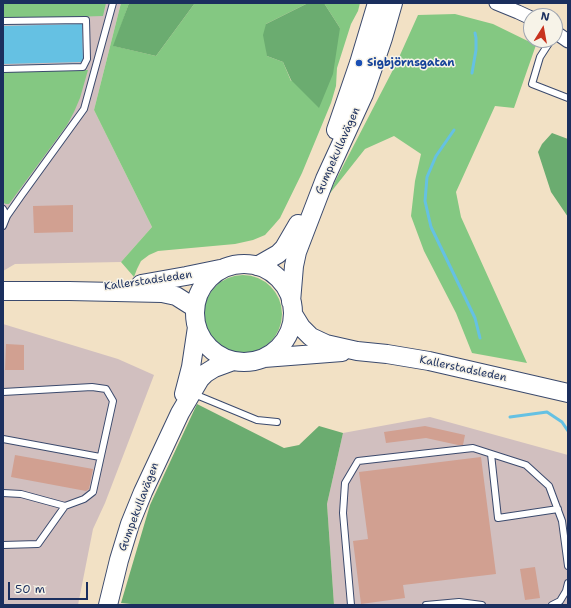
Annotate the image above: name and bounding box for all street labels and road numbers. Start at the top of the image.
street label: Gumpekullavägen [313,105,363,197]
street label: Kallerstadsleden [103,268,193,294]
street label: Kallerstadsleden [418,353,508,385]
street label: Gumpekullavägen [116,461,162,553]

